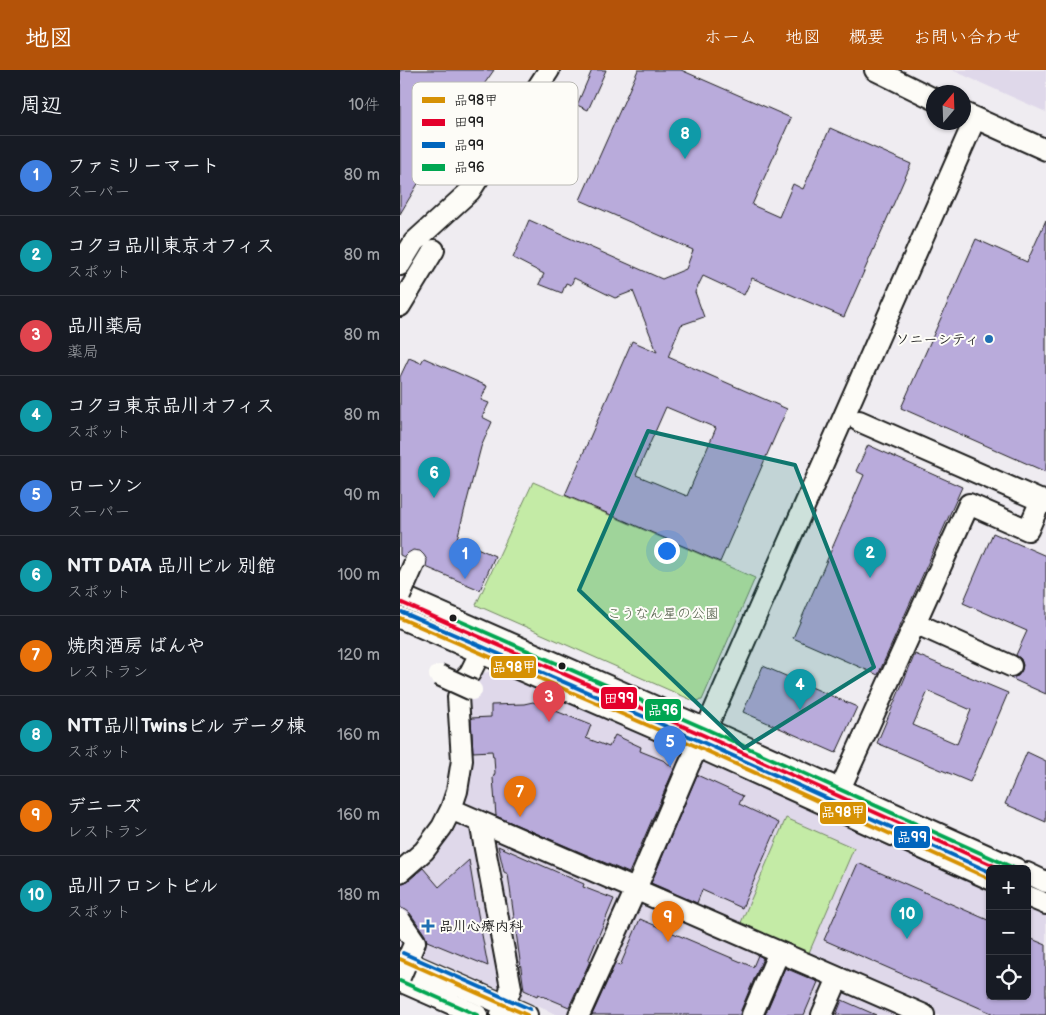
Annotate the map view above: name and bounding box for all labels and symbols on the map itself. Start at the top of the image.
legend [412,82,578,185]
north arrow [926,85,971,130]
text: 品98甲 [454,92,498,109]
text: 田99 [454,114,484,131]
pin: 8 [669,118,701,159]
text: 品99 [454,137,484,154]
text: 品96 [454,159,485,176]
place label: ソニーシティ [896,331,979,348]
marker: ソニーシティ [983,333,995,345]
pin: 6 [418,457,450,498]
pin: 2 [854,537,886,578]
pin: 1 [449,538,481,579]
your location [654,538,680,564]
park label: こうなん星の公園 [607,605,719,622]
unlabelled marker [448,613,458,623]
line badge: 品98甲 [490,655,537,679]
text: 品98甲 [492,659,536,676]
unlabelled marker [557,661,567,671]
pin: 4 [784,669,816,710]
pin: 3 [533,681,565,722]
line badge: 田99 [600,686,638,710]
text: 田99 [604,690,634,707]
line badge: 品96 [644,698,682,722]
text: 品96 [648,702,678,719]
pin: 5 [654,726,686,767]
pin: 7 [504,776,536,817]
line badge: 品98甲 [819,801,867,825]
text: 品98甲 [821,804,865,821]
line badge: 品99 [893,825,931,849]
text: 品99 [897,829,927,846]
pin: 10 [891,898,923,939]
pin: 9 [652,901,684,942]
place label: 品川心療内科 [439,918,524,935]
marker: 品川心療内科 [421,919,435,933]

